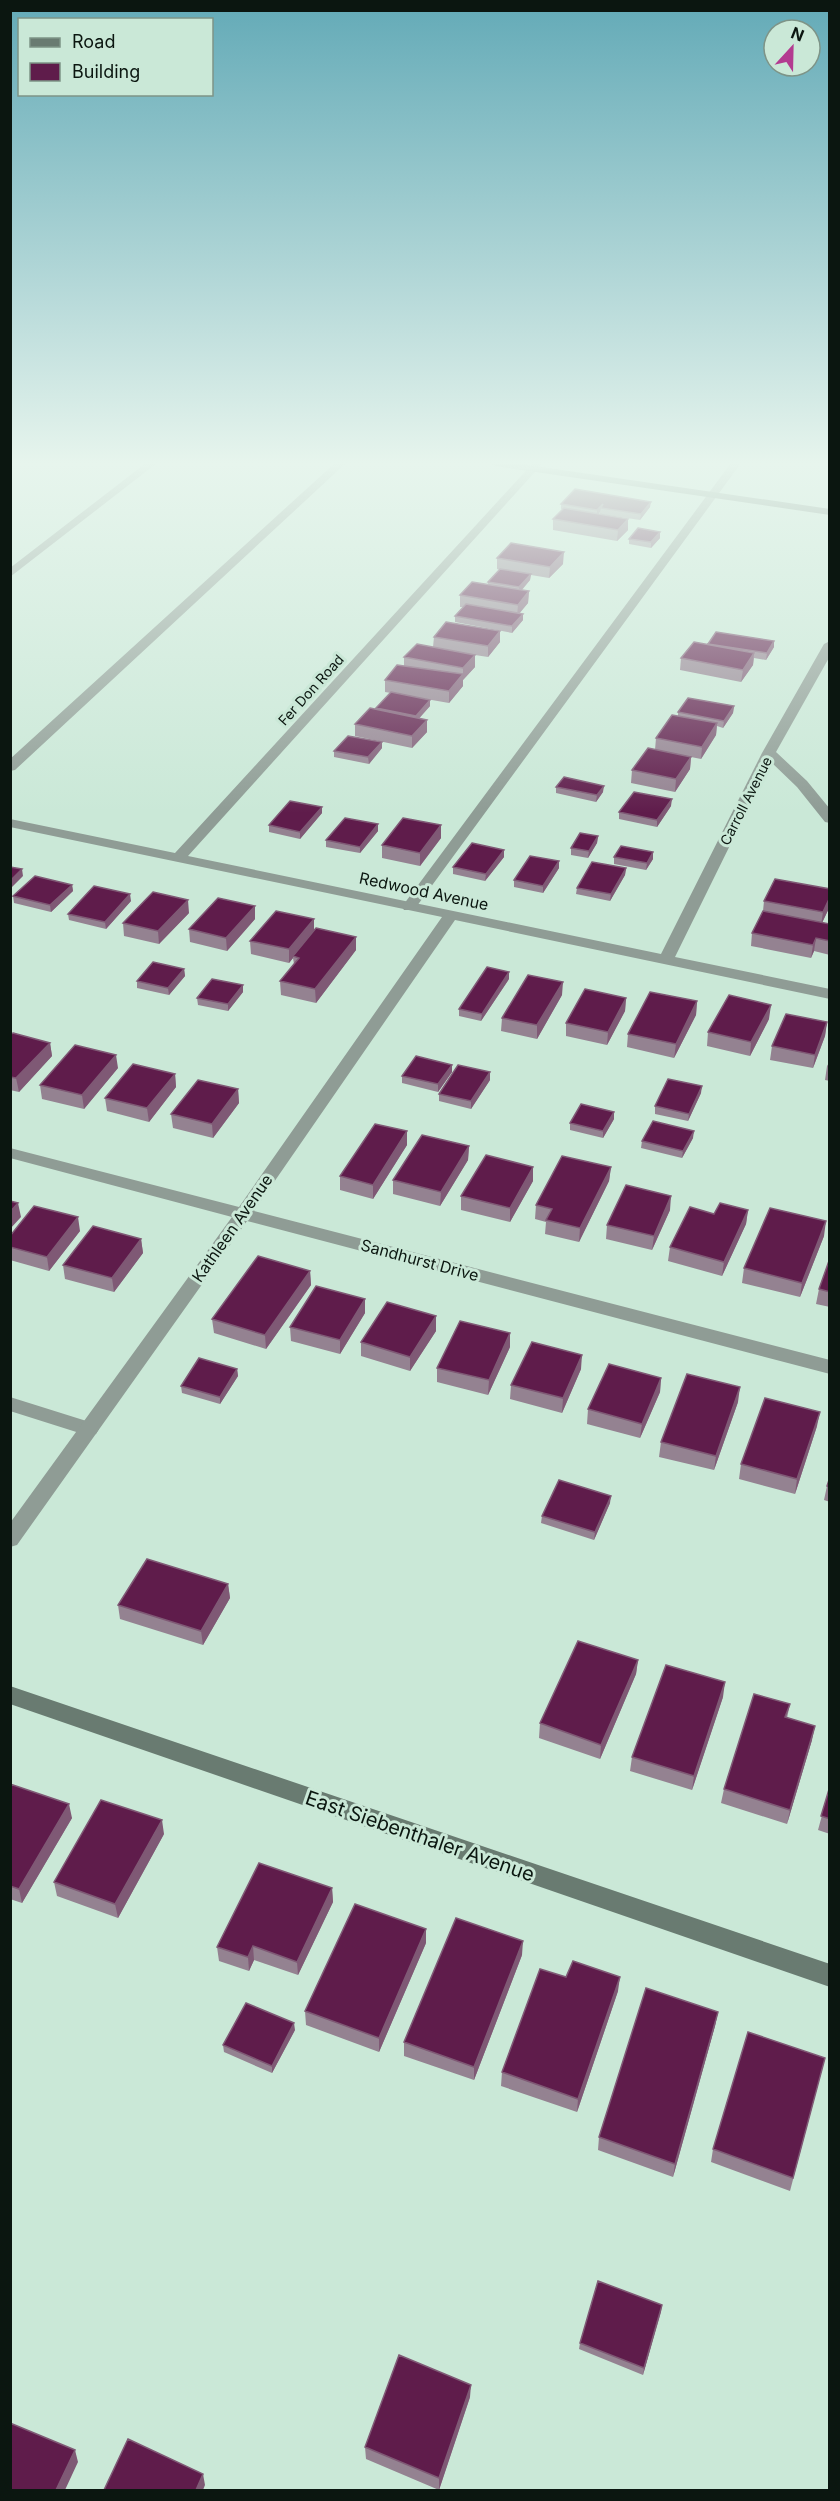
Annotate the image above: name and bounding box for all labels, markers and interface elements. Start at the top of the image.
legend [18,18,213,96]
north arrow [762,18,822,78]
text: N [788,23,807,46]
text: Road [72,31,115,52]
text: Building [72,61,140,82]
street label: Fer Don Road [274,651,347,729]
street label: Carroll Avenue [716,754,775,848]
street label: Redwood Avenue [358,868,490,914]
street label: Kathleen Avenue [187,1170,277,1286]
street label: Sandhurst Drive [359,1235,481,1285]
street label: East Siebenthaler Avenue [302,1785,538,1887]

